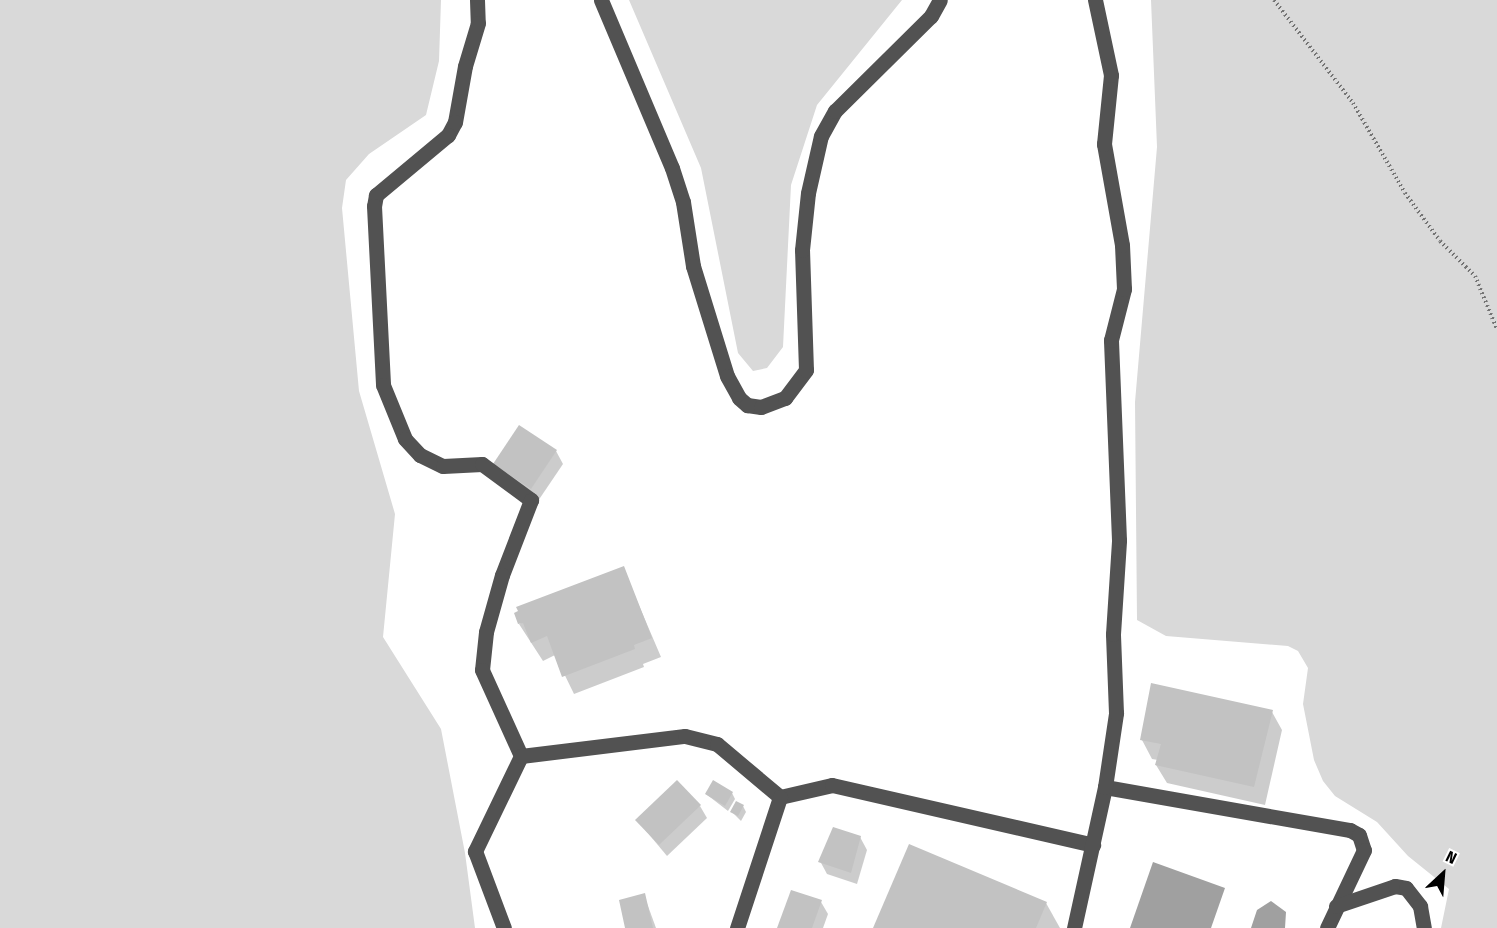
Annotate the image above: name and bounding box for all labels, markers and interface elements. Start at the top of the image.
north arrow [1413,844,1473,904]
text: N [1443,847,1460,868]

